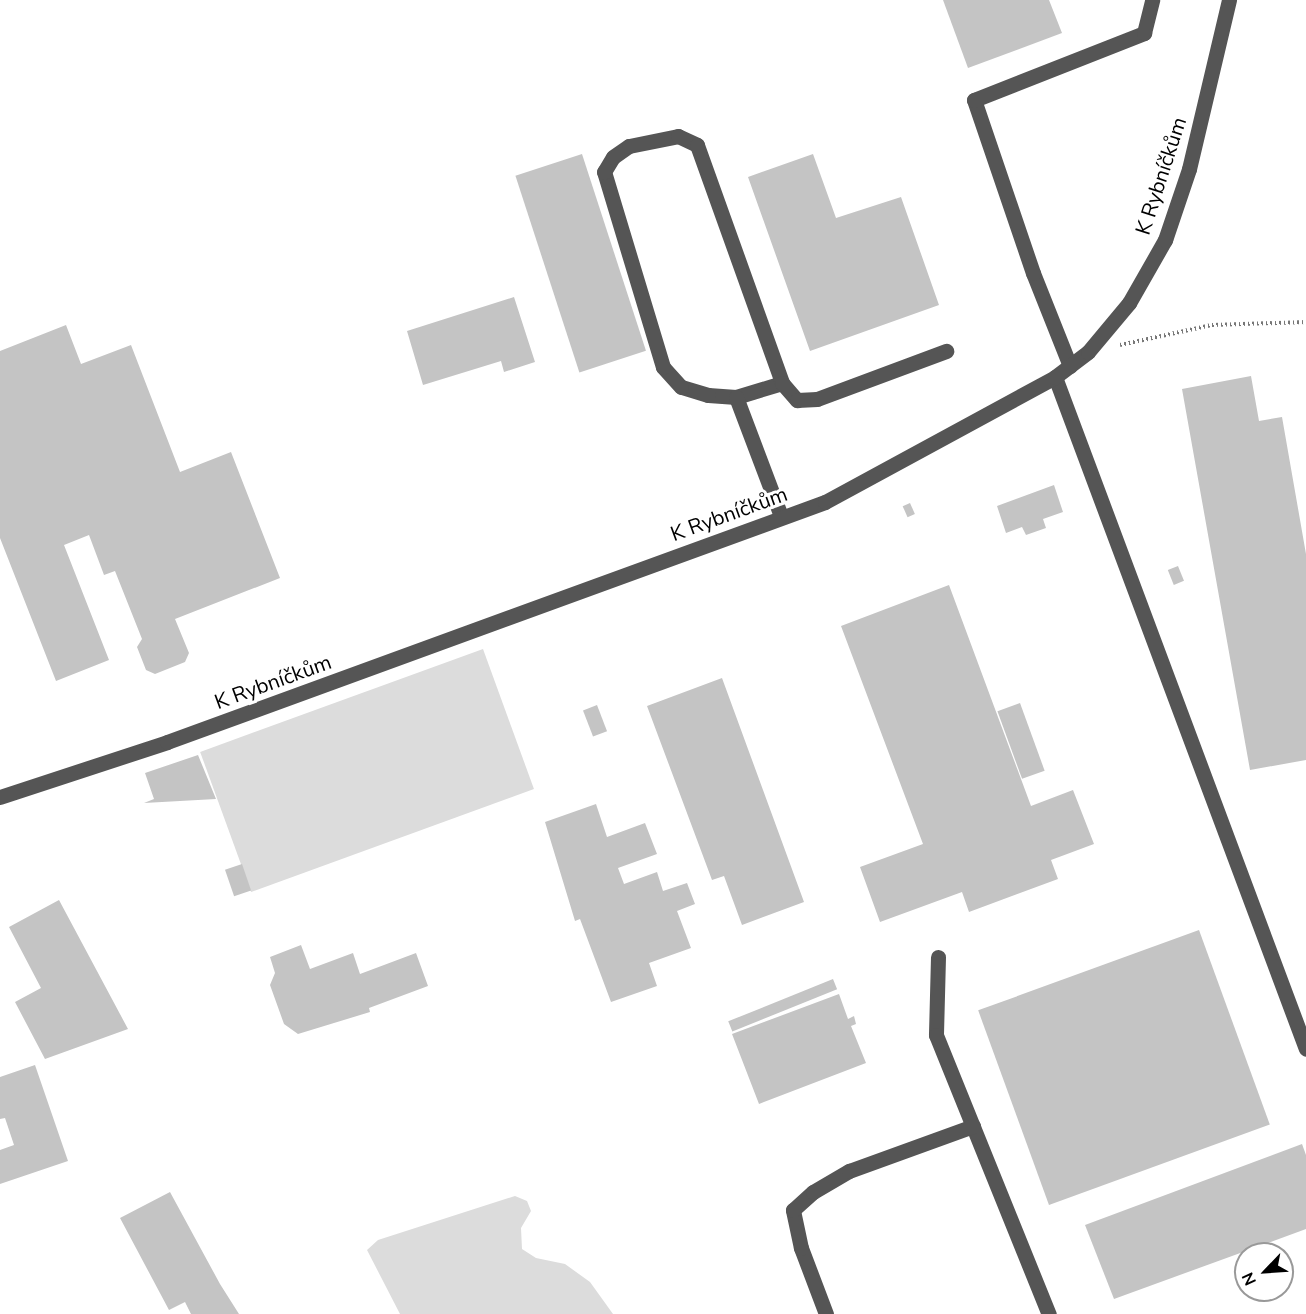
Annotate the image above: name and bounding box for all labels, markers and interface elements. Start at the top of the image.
street label: K Rybníčkům [1130,114,1192,238]
street label: K Rybníčkům [667,481,791,547]
street label: K Rybníčkům [211,649,335,715]
north arrow [1234,1242,1294,1302]
text: N [1237,1269,1262,1289]

